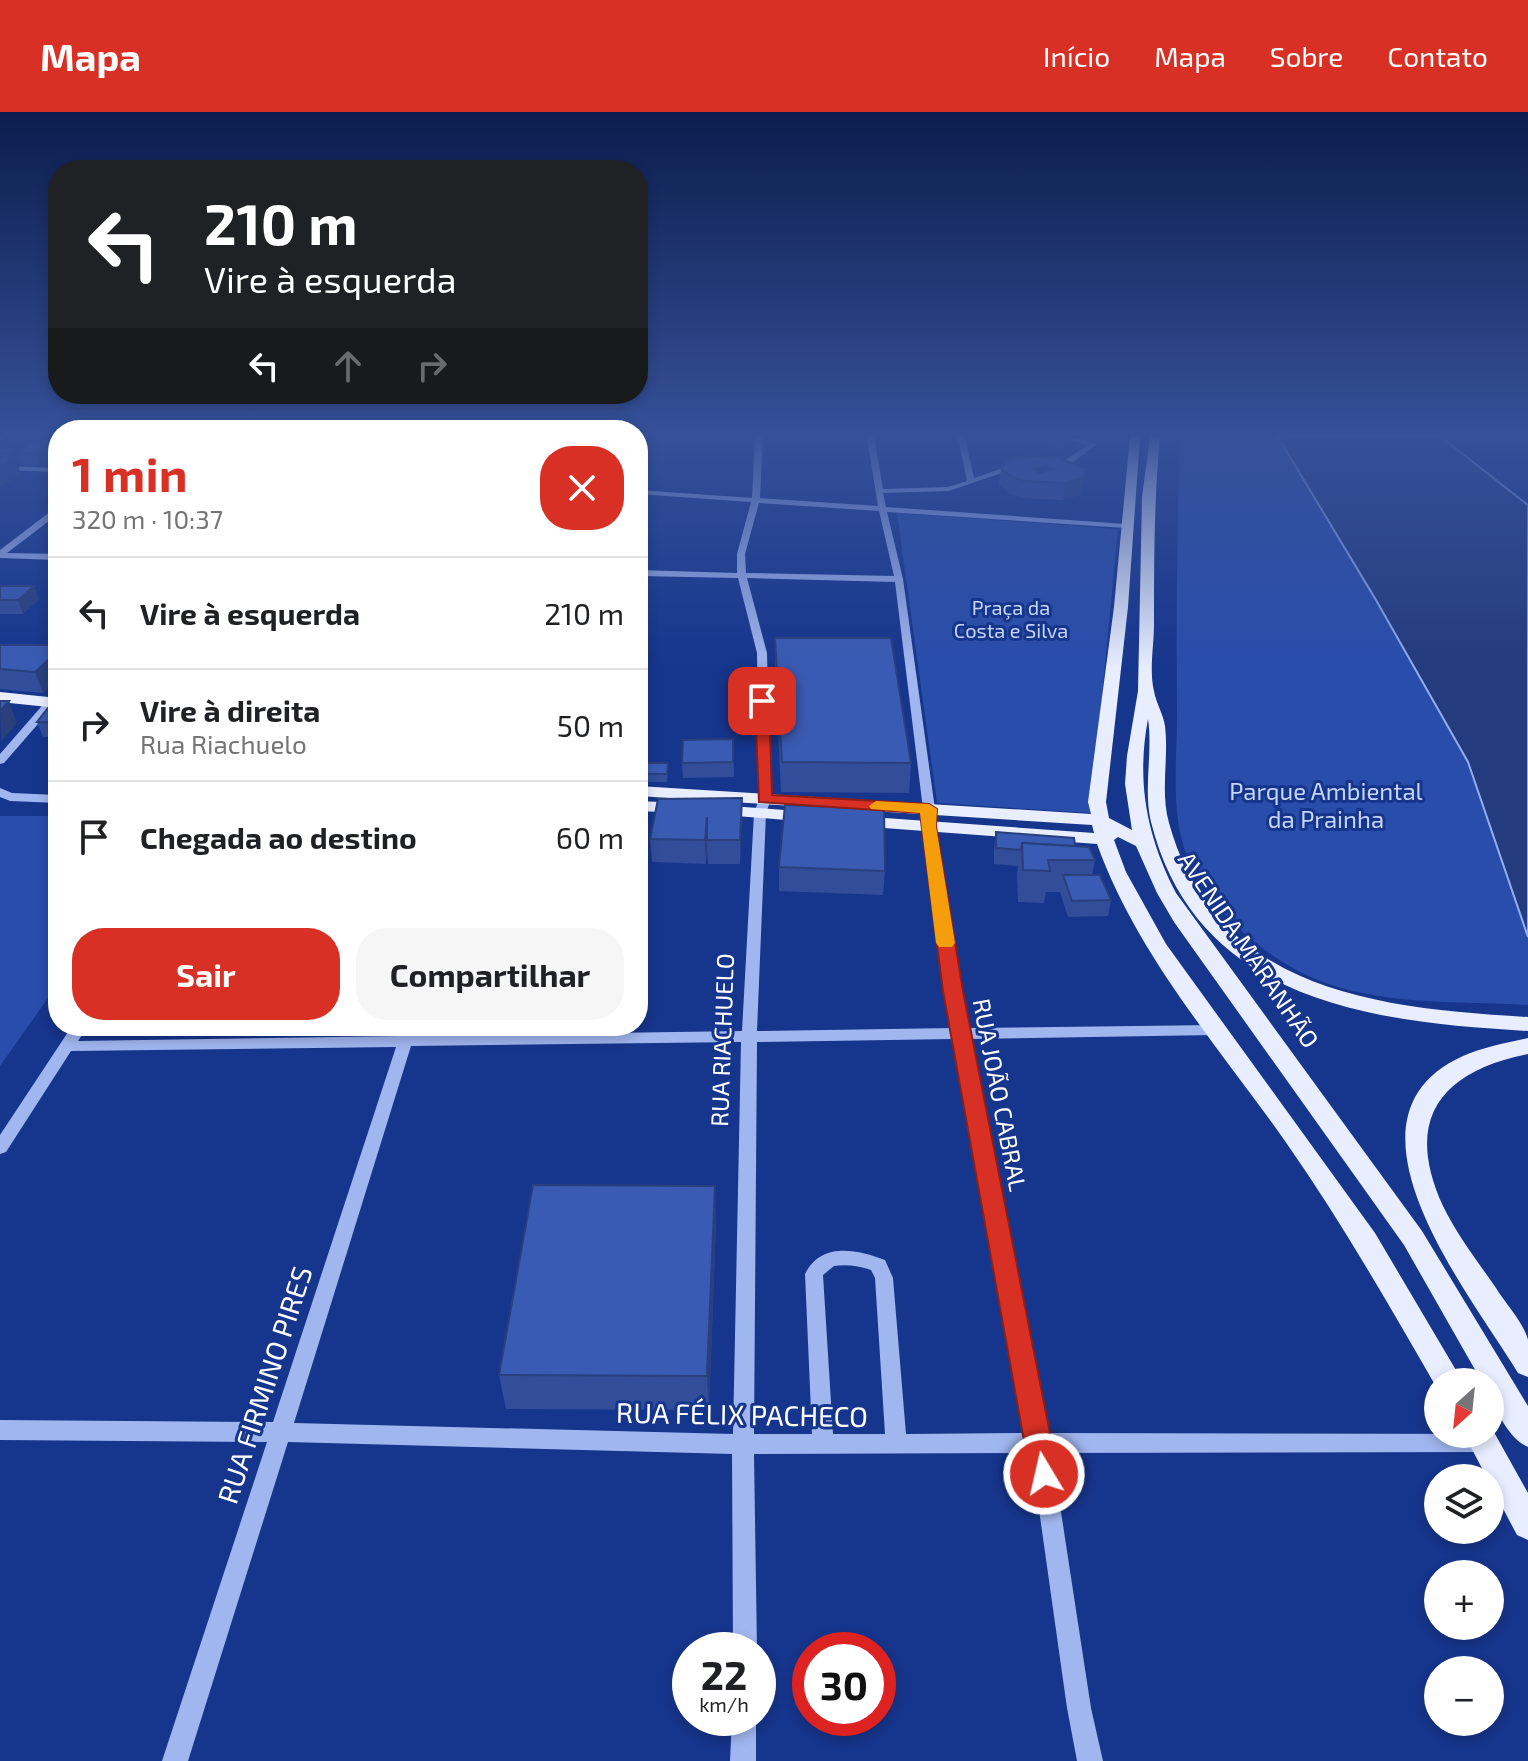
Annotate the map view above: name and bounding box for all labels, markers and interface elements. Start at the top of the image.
text: Mapa [40,33,141,79]
text: Início [1043,39,1110,73]
text: Mapa [1154,39,1226,73]
text: Sobre [1270,39,1343,73]
text: Contato [1387,39,1488,73]
text: 210 m [204,189,358,256]
icon: left [72,192,176,296]
text: Vire à esquerda [204,257,456,300]
icon: left [242,344,286,388]
icon: ahead [326,344,370,388]
icon: right [410,344,454,388]
text: 1 min [72,444,188,502]
button: close [540,446,624,530]
text: 320 m · 10:37 [72,503,223,534]
icon: left [72,591,116,635]
text: Vire à esquerda [140,595,360,631]
text: 210 m [544,595,624,631]
park label: Praça da Costa e Silva [954,595,1068,642]
pin [728,667,796,735]
icon: arrive [740,679,784,723]
text: Vire à direita [140,692,320,728]
icon: right [72,703,116,747]
text: 50 m [557,707,624,743]
text: Rua Riachuelo [140,728,307,759]
park label: Parque Ambiental da Prainha [1229,776,1423,833]
icon: arrive [72,815,116,859]
text: Chegada ao destino [140,819,417,855]
text: 60 m [556,819,624,855]
street label: AVENIDA MARANHÃO [1173,846,1326,1053]
button: Sair [72,928,340,1020]
button: Compartilhar [356,928,624,1020]
street label: RUA RIACHUELO [704,953,739,1127]
street label: RUA JOÃO CABRAL [968,996,1033,1194]
street label: RUA FIRMINO PIRES [210,1262,318,1508]
north arrow [1424,1368,1504,1448]
map controls [1424,1368,1504,1736]
street label: RUA FÉLIX PACHECO [616,1395,868,1433]
position arrow [1002,1432,1086,1516]
button: layers [1424,1464,1504,1544]
button: + [1424,1560,1504,1640]
speed limit sign: 30 [792,1632,896,1736]
text: 22 [701,1650,747,1698]
button: − [1424,1656,1504,1736]
text: km/h [699,1692,749,1716]

